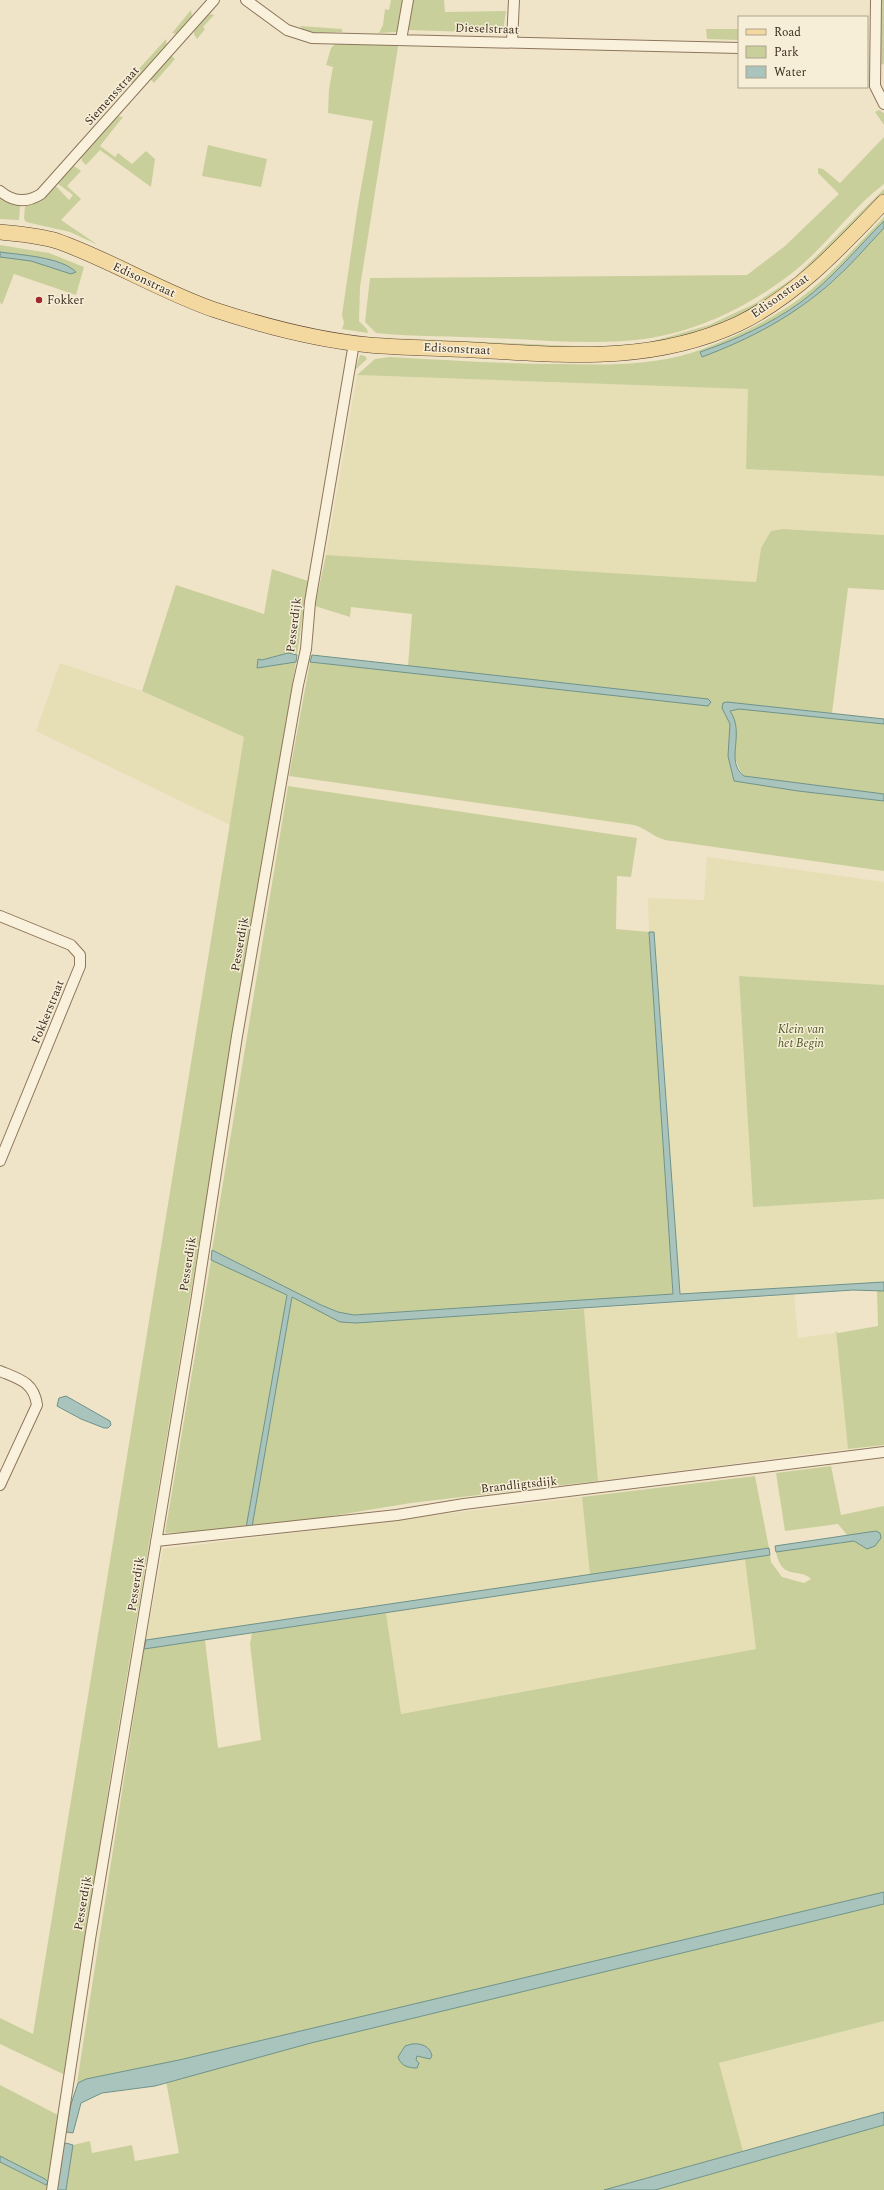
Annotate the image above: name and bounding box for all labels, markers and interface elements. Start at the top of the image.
legend [738,16,868,88]
street label: Dieselstraat [455,18,519,40]
text: Road [774,23,801,42]
text: Park [774,43,799,62]
street label: Siemensstraat [80,62,144,130]
text: Water [774,63,806,82]
street label: Edisonstraat [110,257,178,303]
street label: Edisonstraat [747,269,813,323]
place label: Fokker [47,291,84,310]
marker: Fokker [34,295,44,305]
street label: Edisonstraat [423,338,491,360]
street label: Pesserdijk [281,596,307,653]
street label: Pesserdijk [226,915,254,973]
street label: Fokkerstraat [27,977,69,1047]
park label: Klein van het Begin [778,1020,825,1053]
street label: Pesserdijk [174,1235,202,1293]
street label: Brandligtsdijk [480,1472,558,1498]
street label: Pesserdijk [122,1555,150,1613]
street label: Pesserdijk [69,1874,97,1932]

